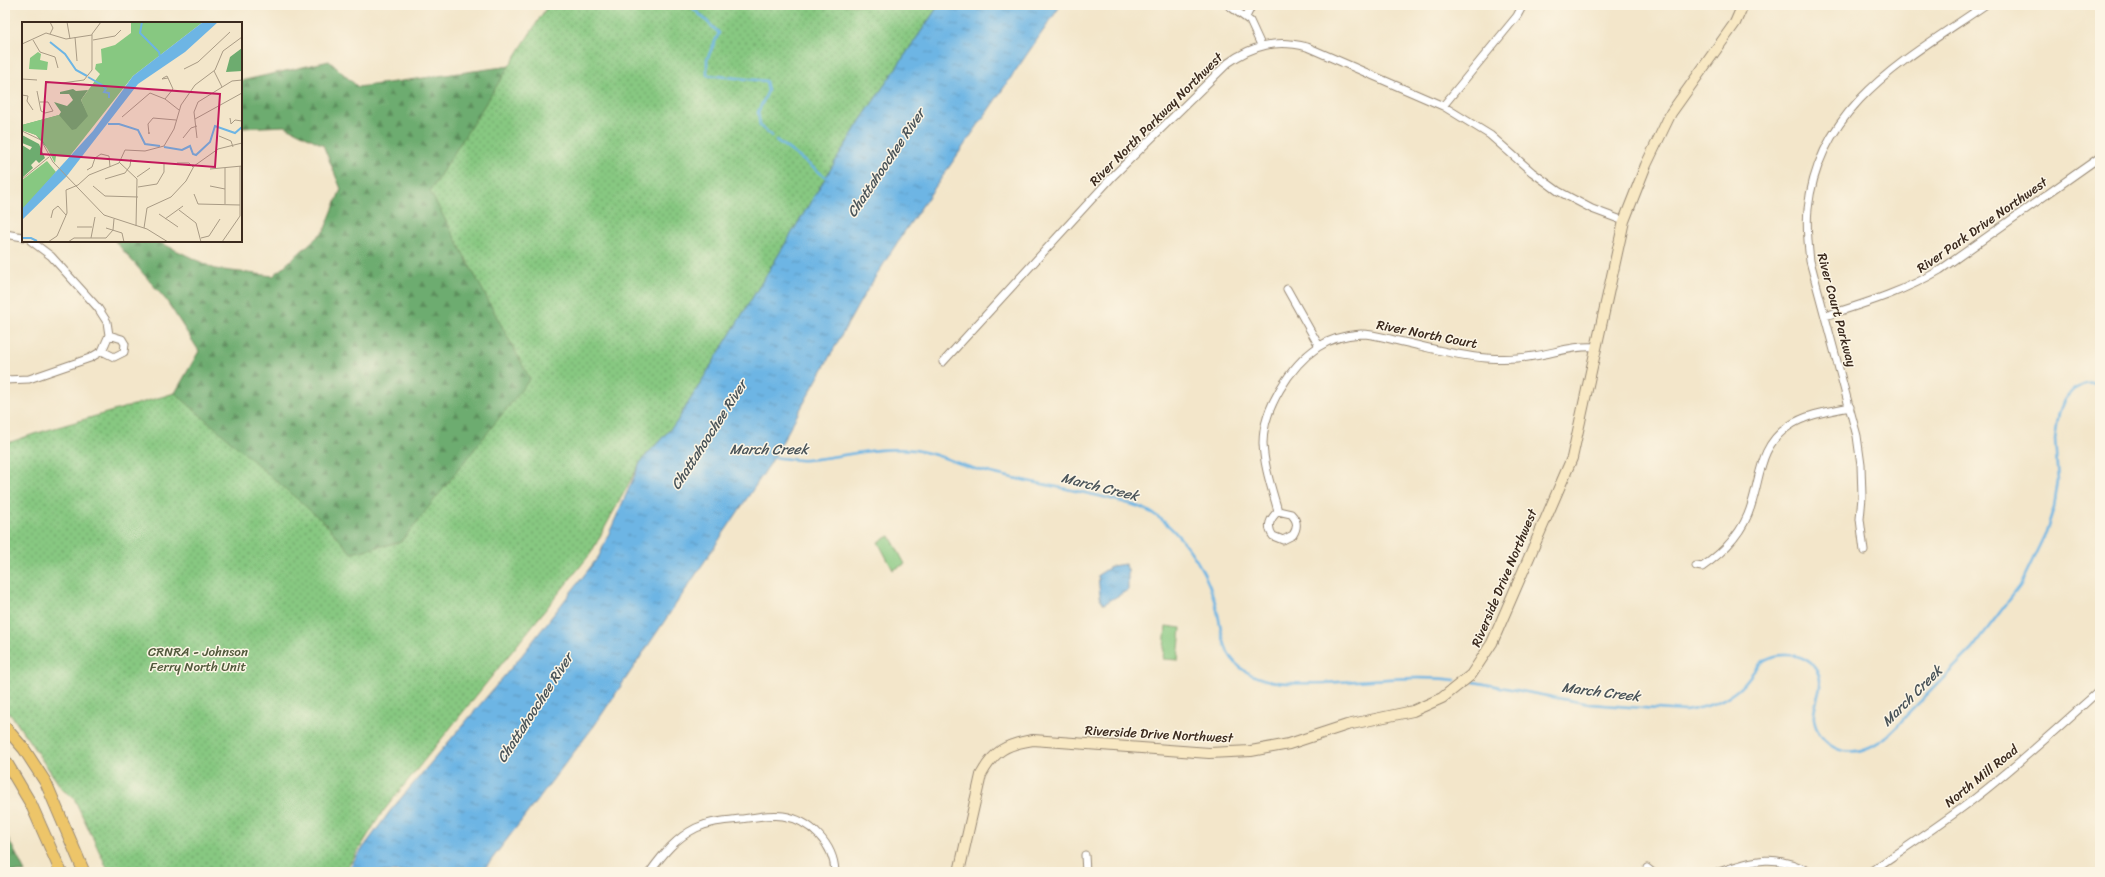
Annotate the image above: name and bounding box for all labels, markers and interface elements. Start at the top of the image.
inset map [22,22,242,242]
street label: River North Parkway Northwest [1084,46,1229,191]
water label: Chattahoochee River [840,102,933,223]
street label: River Park Drive Northwest [1912,171,2053,279]
street label: River Court Parkway [1811,250,1863,370]
street label: River North Court [1375,313,1480,355]
water label: Chattahoochee River [664,373,755,495]
water label: March Creek [730,437,810,462]
water label: March Creek [1059,465,1143,509]
street label: Riverside Drive Northwest [1464,505,1544,651]
park label: CRNRA - Johnson Ferry North Unit [148,640,248,678]
water label: Chattahoochee River [490,646,581,768]
water label: March Creek [1875,658,1950,733]
water label: March Creek [1561,675,1643,709]
street label: Riverside Drive Northwest [1084,719,1234,749]
street label: North Mill Road [1939,738,2024,813]

